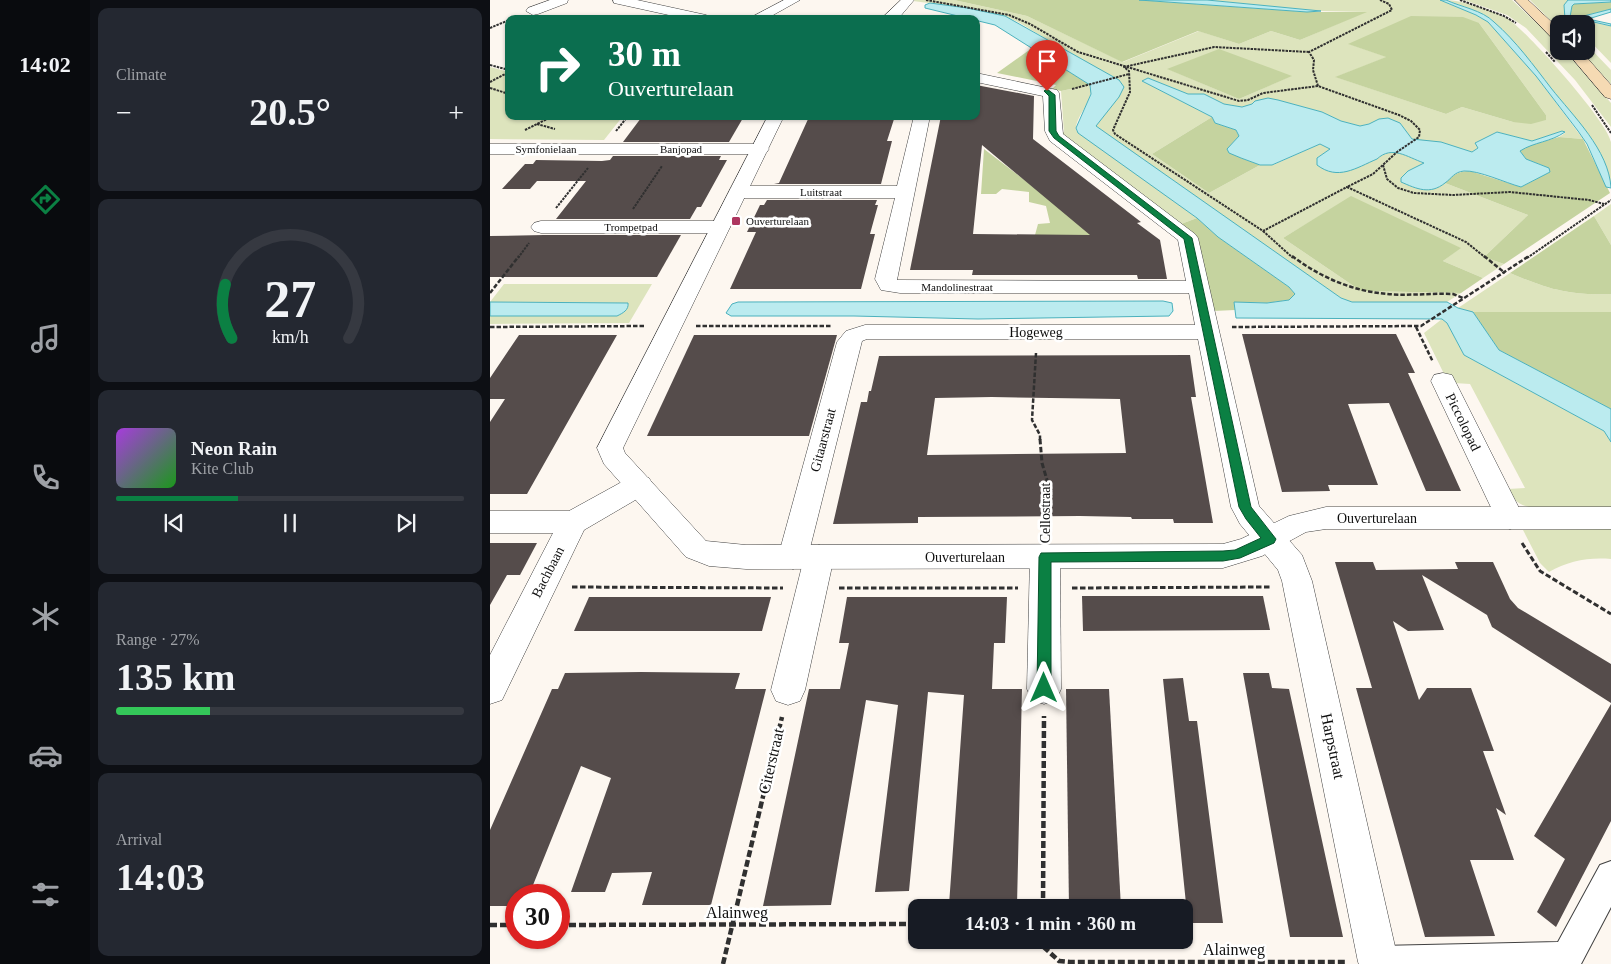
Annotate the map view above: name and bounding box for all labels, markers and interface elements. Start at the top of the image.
map controls [1550,15,1595,60]
button: sound [1550,15,1595,60]
icon: right [525,35,590,100]
text: 30 m [608,35,681,74]
pin [1026,40,1068,91]
icon: arrive [1033,47,1061,75]
text: 14:02 [19,52,71,77]
text: Climate [116,66,167,83]
text: Ouverturelaan [608,76,734,101]
text: 20.5° [249,91,331,133]
text: − [116,97,132,128]
text: + [448,97,464,128]
street label: Symfonielaan [515,143,577,155]
street label: Banjopad [660,143,703,155]
icon: directions [28,182,63,217]
street label: Luitstraat [800,186,842,198]
marker: Ouverturelaan [730,215,742,227]
place label: Ouverturelaan [746,215,809,227]
street label: Trompetpad [604,221,658,233]
text: 27 [264,271,316,328]
street label: Mandolinestraat [921,281,993,293]
icon: music [28,321,63,356]
street label: Hogeweg [1009,325,1063,340]
text: km/h [272,327,308,347]
street label: Piccolopad [1443,391,1483,453]
street label: Gitaarstraat [807,406,839,473]
text: Neon Rain [191,438,277,459]
icon: phone [28,460,63,495]
text: Kite Club [191,460,254,477]
street label: Cellostraat [1038,483,1053,543]
icon: previous [160,509,188,537]
icon: pause [276,509,304,537]
icon: next [392,509,420,537]
street label: Ouverturelaan [1337,511,1417,526]
street label: Bachbaan [529,544,567,600]
street label: Ouverturelaan [925,550,1005,565]
icon: climate [28,599,63,634]
text: Range · 27% [116,631,200,648]
text: 135 km [116,656,235,698]
position arrow [1017,661,1069,713]
street label: Harpstraat [1317,712,1348,781]
street label: Citerstraat [755,726,787,795]
icon: car [28,738,63,773]
text: Arrival [116,831,162,848]
text: 14:03 [116,856,205,898]
icon: filters [28,877,63,912]
speed limit sign: 30 [505,884,570,949]
street label: Alainweg [706,904,768,922]
text: 14:03 · 1 min · 360 m [965,913,1136,934]
street label: Alainweg [1203,941,1265,959]

